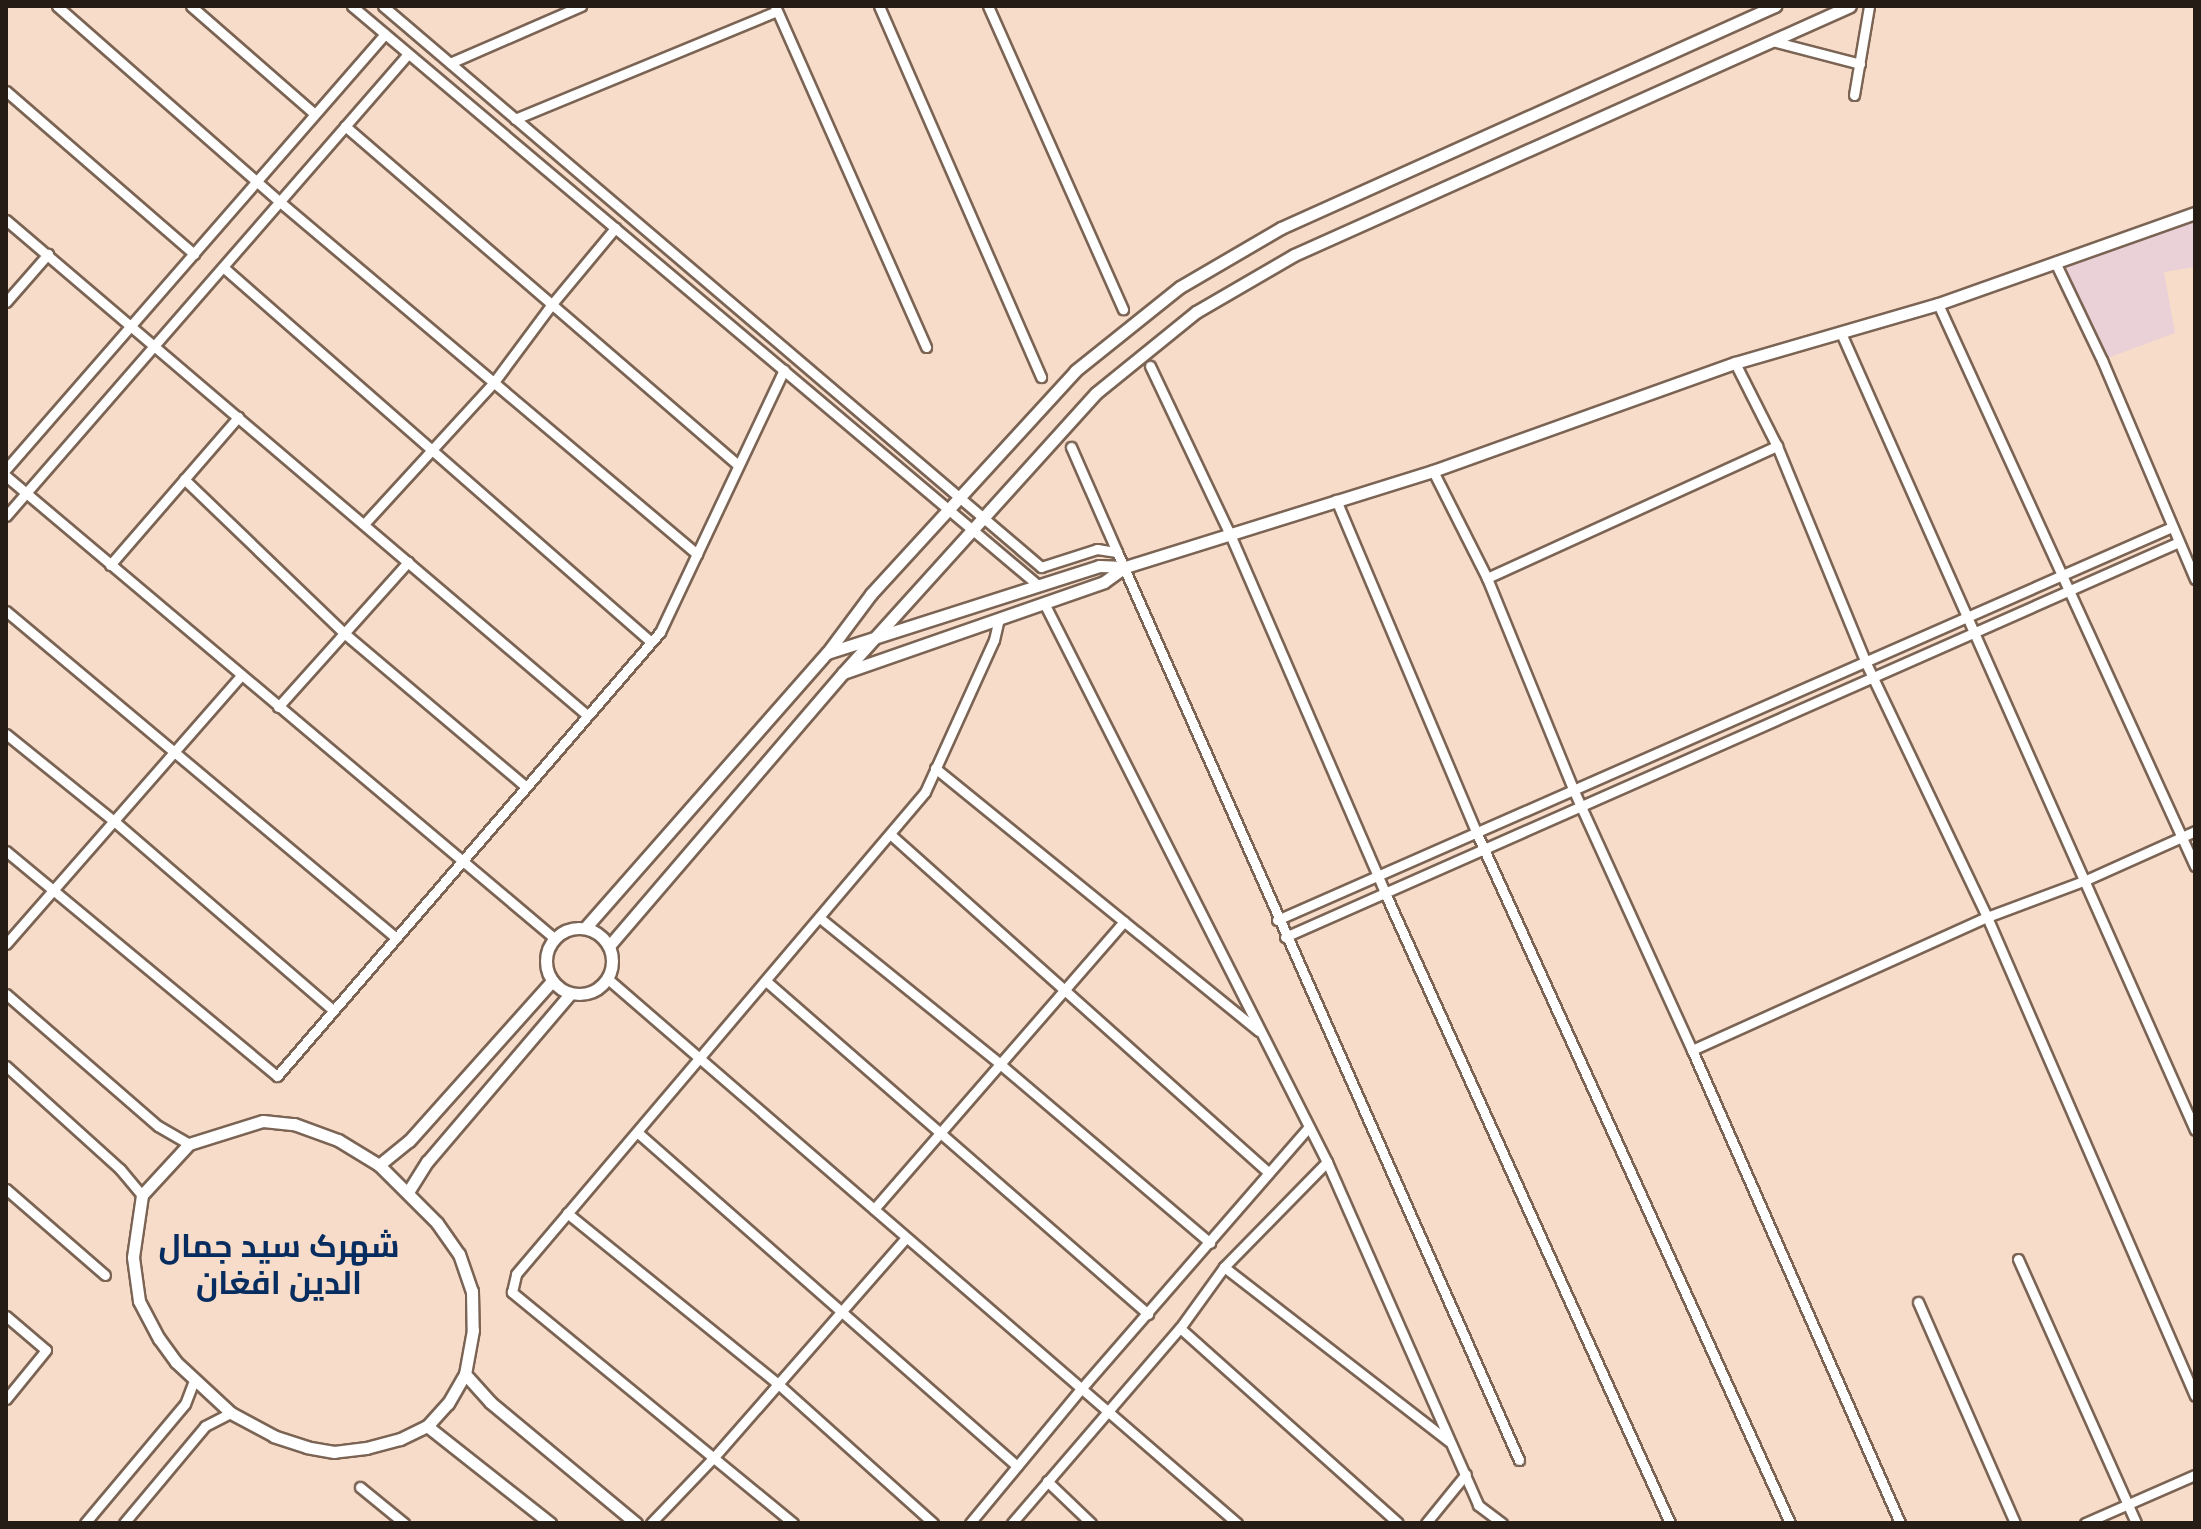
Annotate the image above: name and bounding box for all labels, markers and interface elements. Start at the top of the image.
district label: شهرک سید جمال الدین افغان [159,1227,399,1302]

